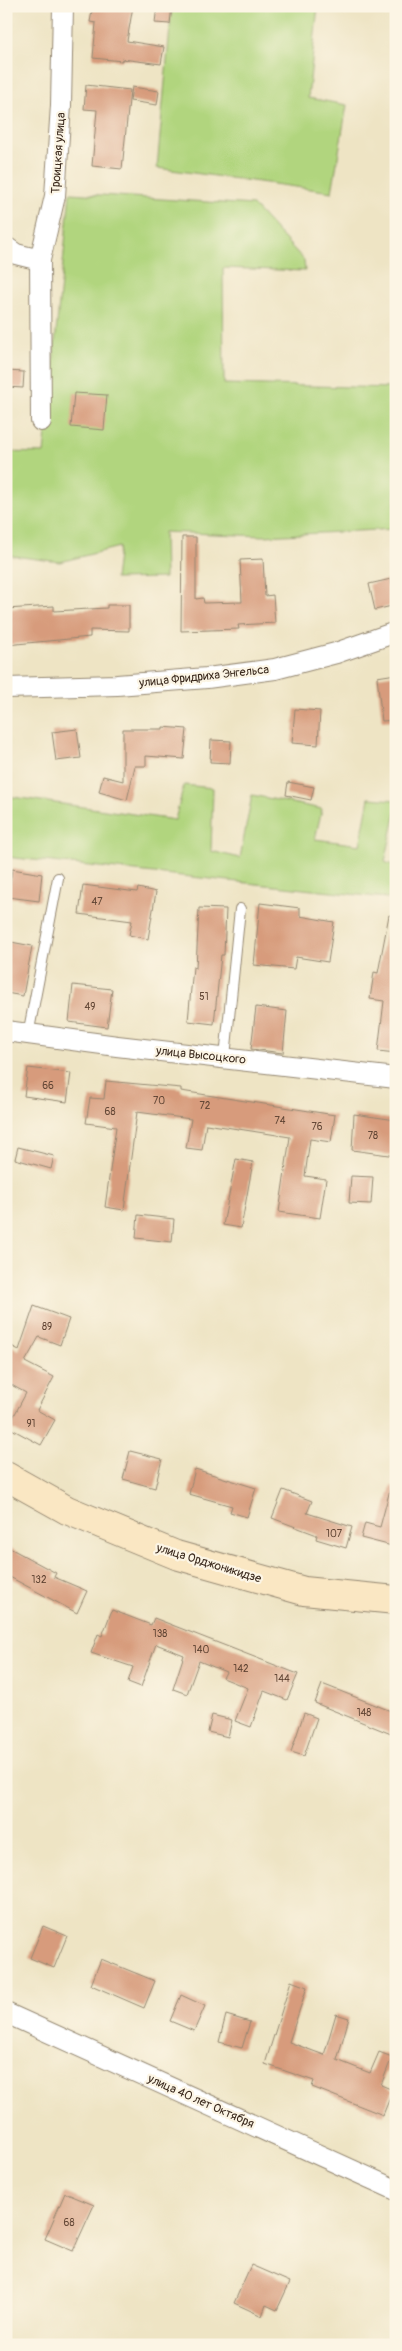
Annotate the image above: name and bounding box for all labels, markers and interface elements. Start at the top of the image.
street label: Троицкая улица [48,111,69,194]
street label: улица Фридриха Энгельса [137,662,270,691]
house number: 47 [91,896,103,908]
house number: 51 [199,991,209,1003]
house number: 49 [85,1001,95,1013]
street label: улица Высоцкого [154,1043,247,1068]
house number: 66 [42,1080,54,1092]
house number: 70 [153,1095,165,1107]
house number: 72 [200,1100,211,1112]
house number: 68 [105,1106,115,1118]
house number: 74 [274,1115,286,1127]
house number: 76 [311,1121,323,1133]
house number: 78 [368,1130,378,1142]
house number: 89 [42,1321,52,1333]
house number: 91 [26,1418,36,1430]
house number: 107 [326,1528,343,1540]
street label: улица Орджоникидзе [154,1540,263,1587]
house number: 132 [31,1574,47,1586]
house number: 138 [153,1628,167,1640]
house number: 140 [193,1644,209,1656]
house number: 142 [233,1663,249,1675]
house number: 144 [274,1673,290,1685]
house number: 148 [357,1707,371,1719]
street label: улица 40 лет Октября [144,2071,257,2132]
house number: 68 [64,2217,74,2229]

